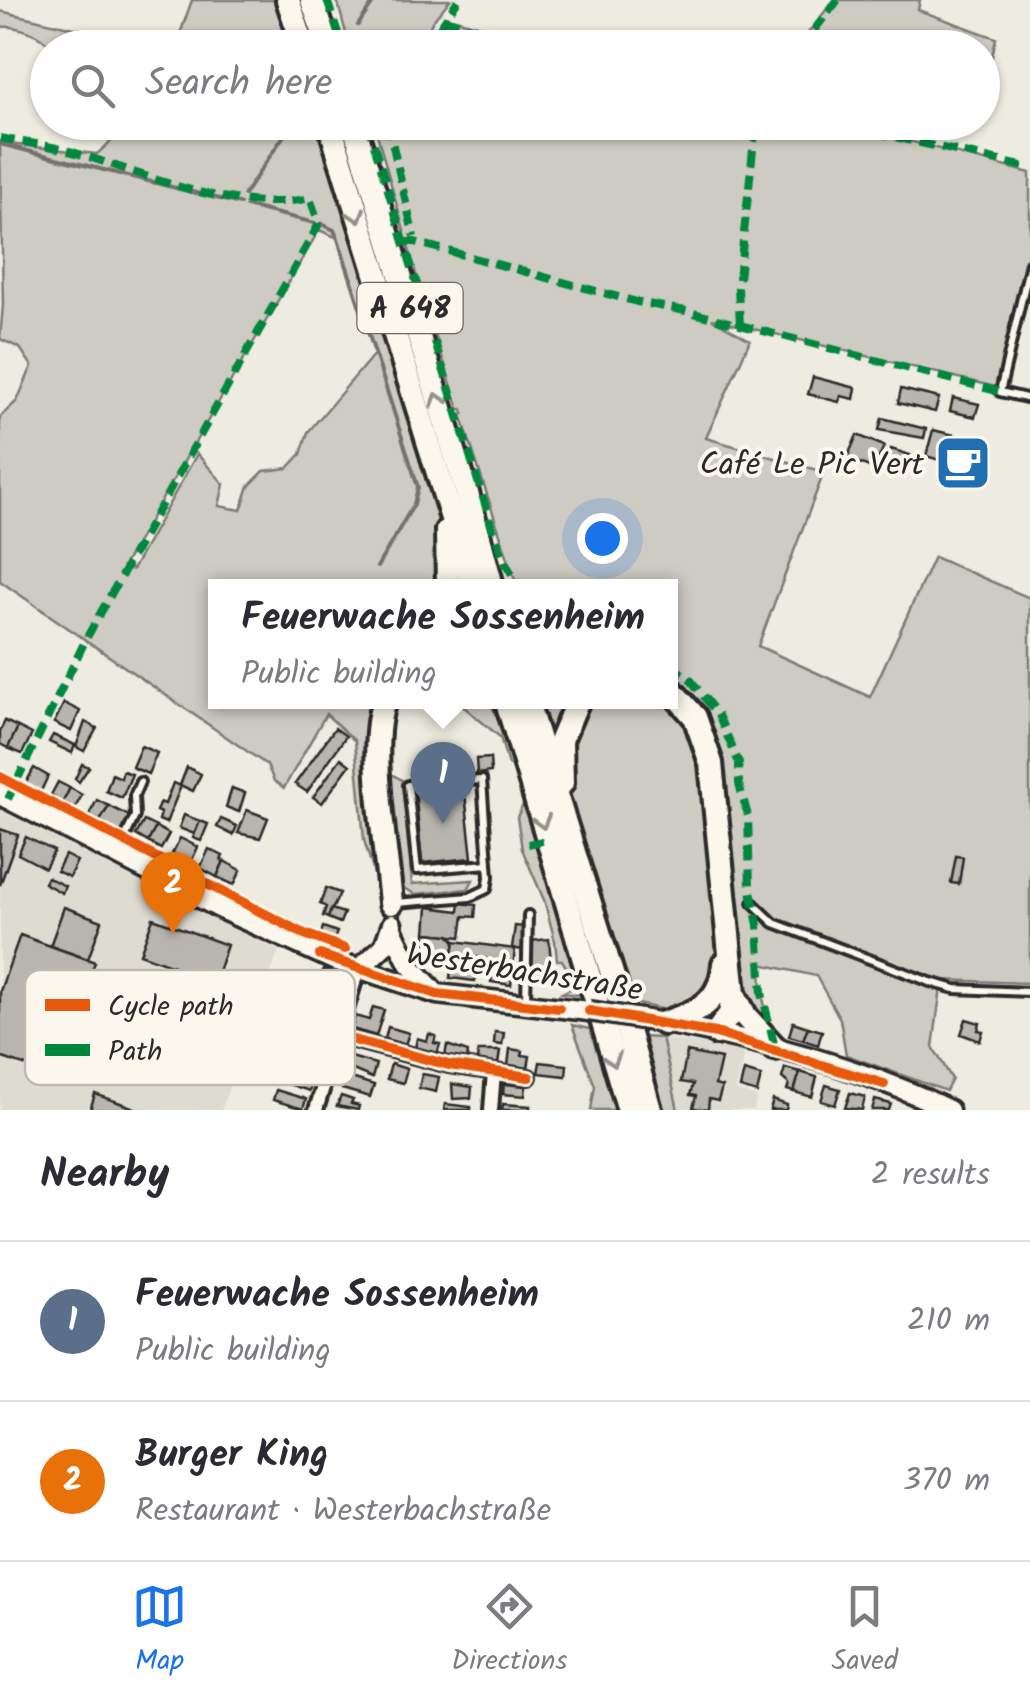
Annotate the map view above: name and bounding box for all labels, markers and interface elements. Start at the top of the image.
search box [30,30,1000,140]
text: Search here [145,55,332,115]
icon: search [65,58,120,113]
one-way arrow [345,206,366,223]
road number: A 648 [358,283,462,333]
one-way arrow [429,393,450,410]
cafe icon: Café Le Pic Vert [933,433,993,493]
place label: Café Le Pic Vert [700,440,925,491]
your location [577,513,628,564]
popup [208,579,678,709]
text: Feuerwache Sossenheim [241,589,645,649]
text: Public building [241,649,437,700]
pin: 1 [410,742,476,824]
one-way arrow [530,813,551,830]
pin: 2 [140,852,206,934]
street label: Westerbachstraße [403,930,646,1017]
legend [25,970,355,1085]
text: Cycle path [108,985,233,1030]
text: Path [108,1030,162,1075]
one-way arrow [601,1051,622,1068]
text: Nearby [40,1142,169,1209]
text: 2 results [871,1150,990,1201]
text: Feuerwache Sossenheim [135,1266,539,1326]
text: 1 [68,1296,77,1347]
text: 210 m [907,1296,990,1347]
text: Public building [135,1326,331,1377]
text: Burger King [135,1426,328,1486]
text: 2 [63,1456,82,1507]
text: 370 m [903,1456,990,1507]
text: Restaurant · Westerbachstraße [135,1486,551,1537]
tab: Map [132,1579,187,1684]
tab: Directions [451,1579,567,1684]
tab: Saved [832,1579,898,1684]

